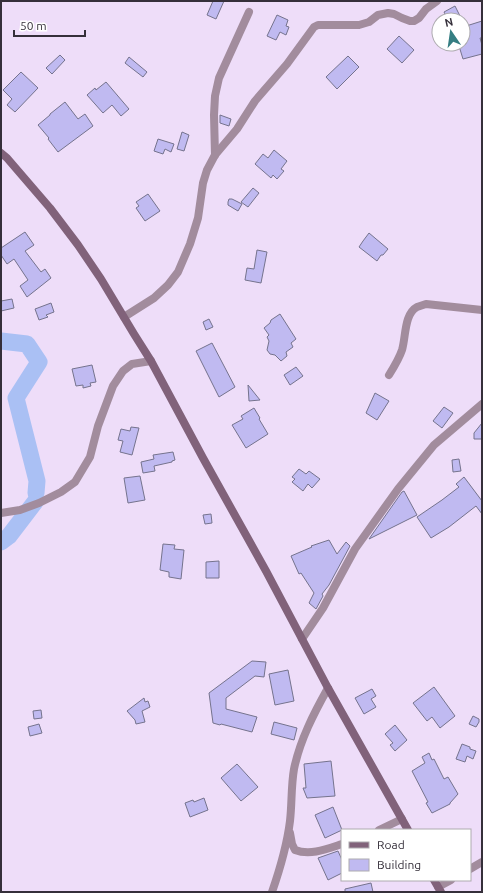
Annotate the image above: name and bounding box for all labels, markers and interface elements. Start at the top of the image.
scale bar [14,12,85,38]
north arrow [431,12,471,52]
text: N [443,15,454,29]
text: 50 m [20,19,47,32]
legend [341,829,471,881]
text: Road [377,838,405,851]
text: Building [377,858,421,871]

